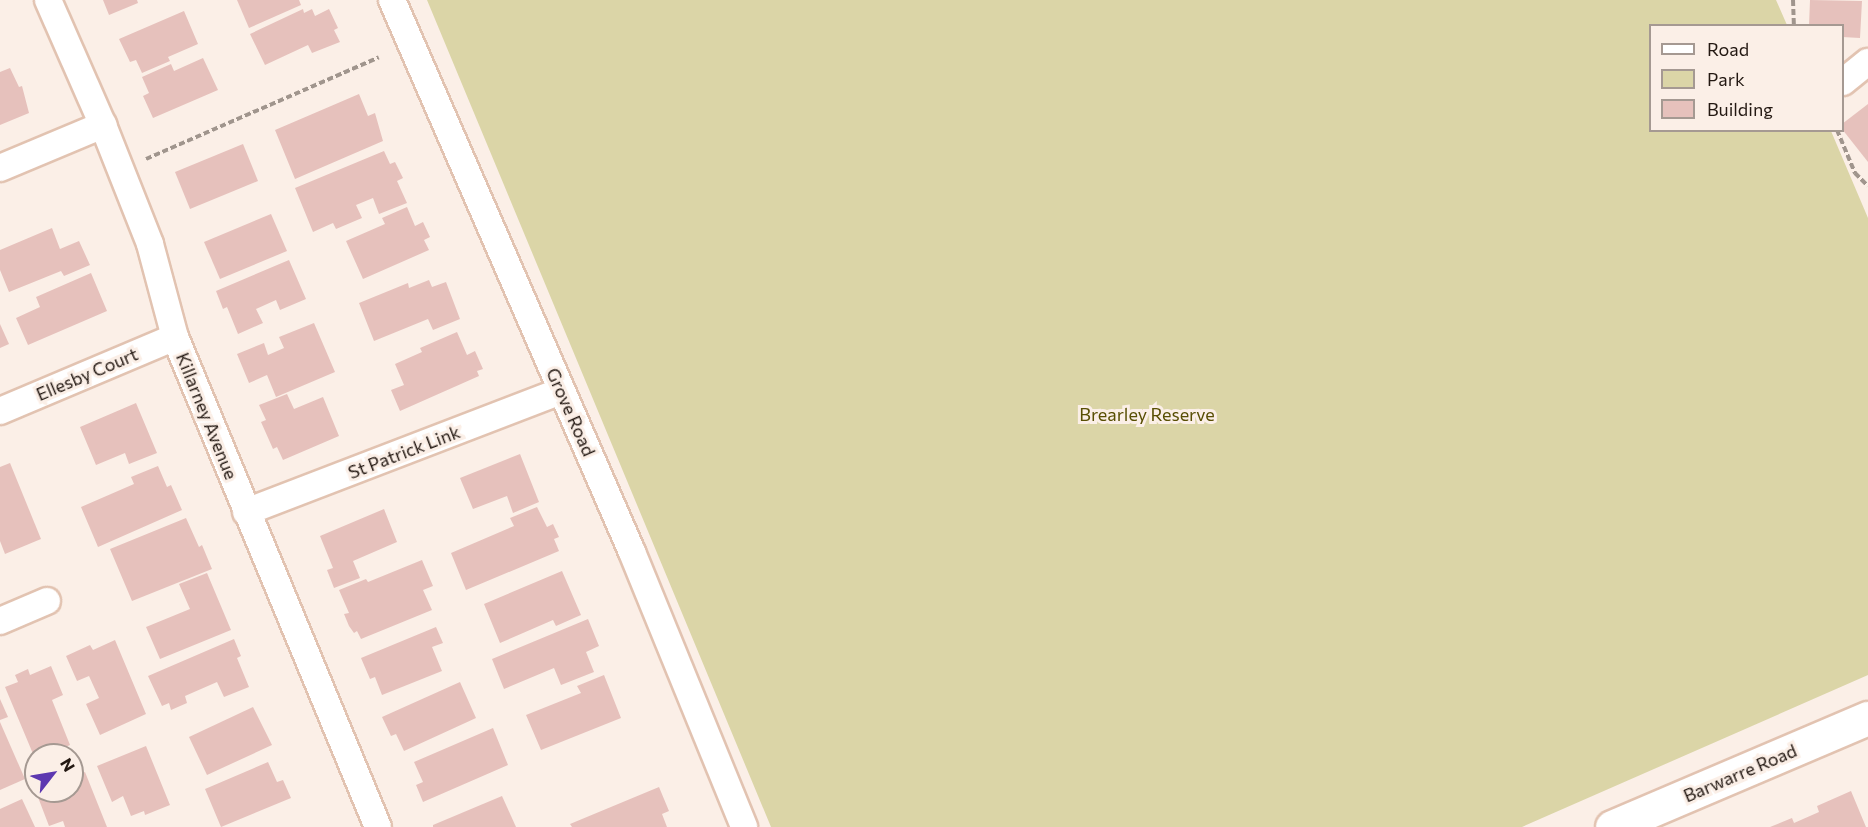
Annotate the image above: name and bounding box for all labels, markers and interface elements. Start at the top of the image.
legend [1649,24,1844,132]
text: Road [1707,38,1749,60]
text: Park [1707,68,1745,90]
text: Building [1707,98,1773,120]
street label: Ellesby Court [33,343,141,405]
street label: Killarney Avenue [172,349,242,483]
street label: Grove Road [542,364,600,460]
park label: Brearley Reserve [1079,403,1215,425]
street label: St Patrick Link [345,421,463,483]
street label: Barwarre Road [1680,739,1800,807]
north arrow [24,743,84,803]
text: N [57,754,79,775]

